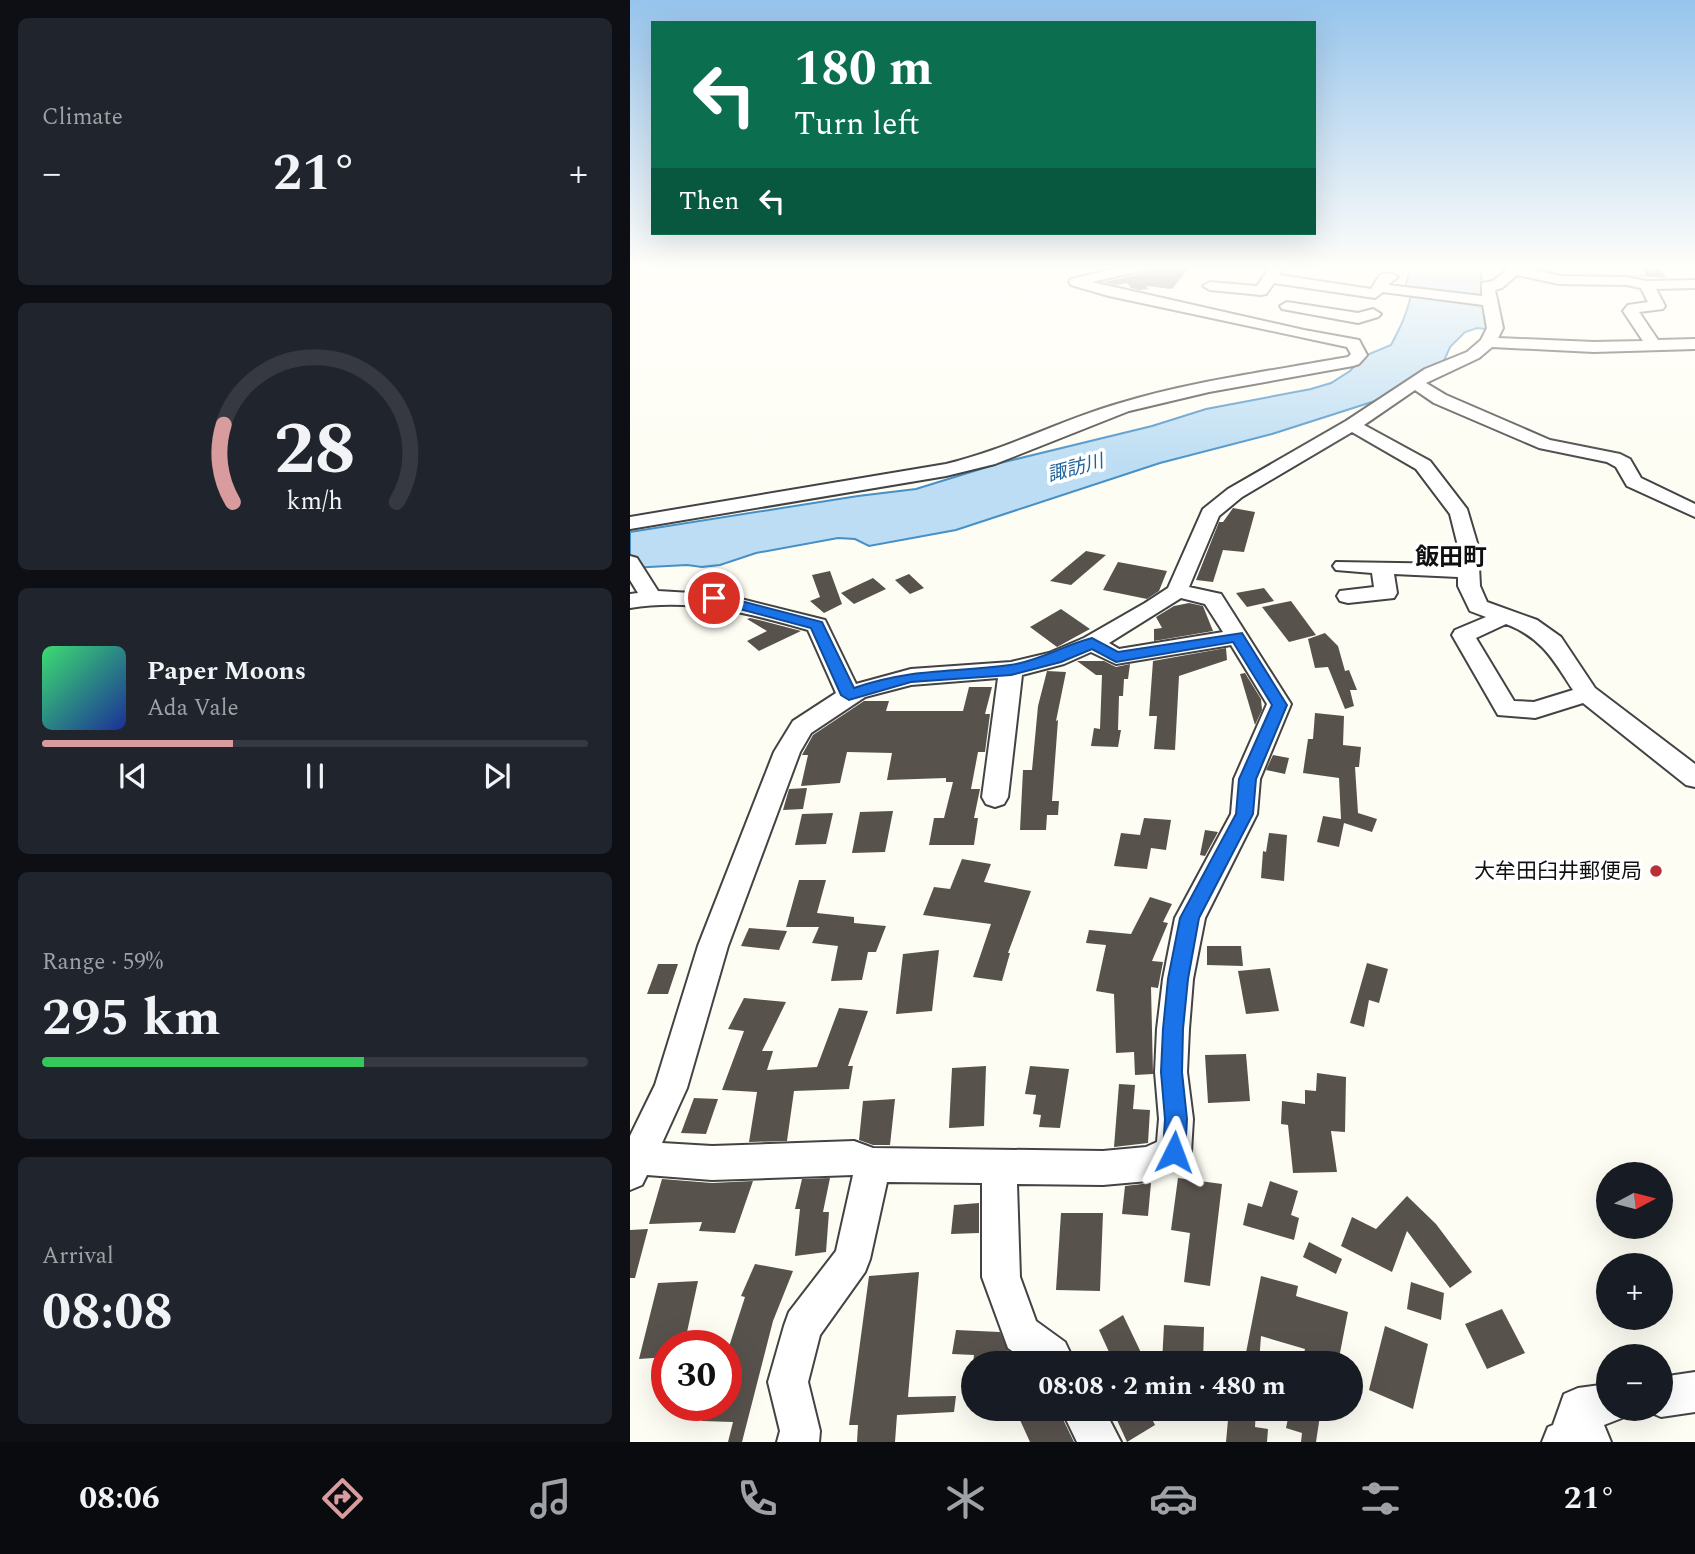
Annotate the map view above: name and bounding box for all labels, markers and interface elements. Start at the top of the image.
text: 180 m [794,32,933,107]
icon: left [679,49,770,140]
text: Climate [42,100,123,135]
text: Turn left [794,100,920,149]
text: 21° [273,134,357,213]
text: − [42,145,61,203]
text: + [569,145,588,203]
text: Then [679,181,739,221]
icon: left [753,182,791,220]
text: 28 [274,396,356,507]
water label: 諏訪川 [1044,447,1109,490]
text: km/h [287,483,343,521]
district label: 飯田町 [1415,540,1487,576]
pin [684,568,744,628]
icon: arrive [695,579,733,617]
text: Paper Moons [147,651,306,691]
text: Ada Vale [147,691,239,726]
icon: previous [114,757,152,795]
icon: pause [296,757,334,795]
icon: next [478,757,516,795]
place label: 大牟田臼井郵便局 [1474,856,1642,888]
marker: 大牟田臼井郵便局 [1648,863,1664,879]
text: Range · 59% [42,945,163,980]
text: 295 km [42,979,221,1058]
position arrow [1137,1115,1211,1189]
north arrow [1596,1162,1673,1239]
map controls [1596,1162,1673,1421]
text: Arrival [42,1239,114,1274]
button: + [1596,1253,1673,1330]
text: 08:08 [42,1273,173,1352]
speed limit sign: 30 [651,1330,742,1421]
button: − [1596,1344,1673,1421]
text: 08:08 · 2 min · 480 m [1038,1366,1286,1406]
text: 08:06 [79,1474,160,1523]
icon: directions [318,1474,367,1523]
icon: music [526,1474,575,1523]
icon: phone [733,1474,782,1523]
icon: climate [941,1474,990,1523]
icon: car [1149,1474,1198,1523]
icon: filters [1356,1474,1405,1523]
text: 21° [1564,1474,1616,1523]

